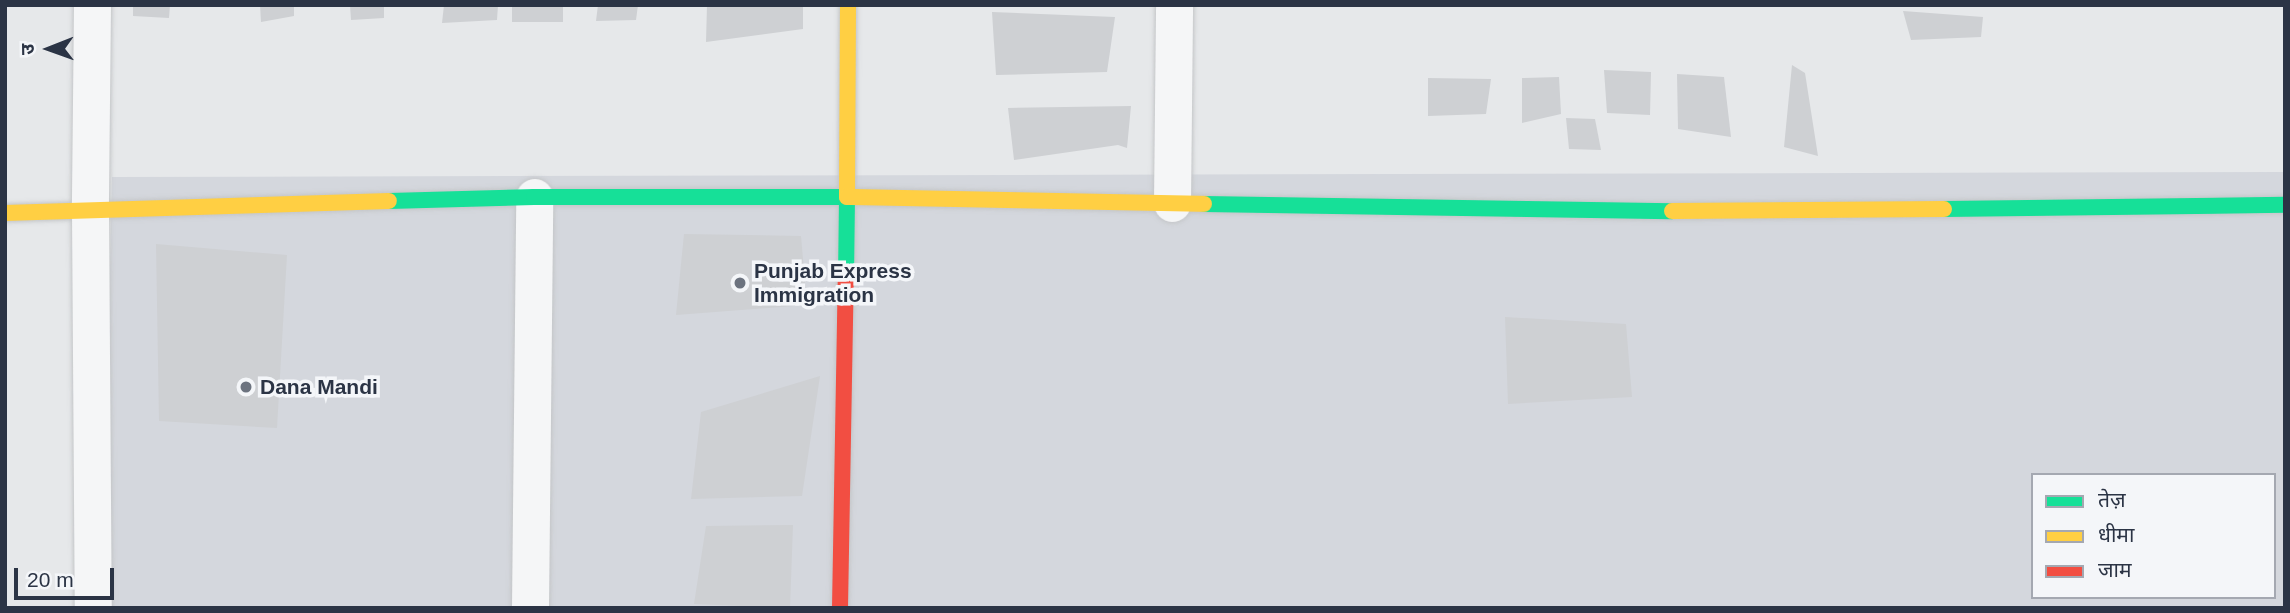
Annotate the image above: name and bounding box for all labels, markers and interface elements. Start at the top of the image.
north arrow [14,14,84,84]
text: उ [17,44,38,55]
place label: Punjab Express Immigration [754,258,912,308]
marker: Punjab Express Immigration [732,275,748,291]
place label: Dana Mandi [260,374,378,400]
marker: Dana Mandi [238,379,254,395]
legend [2031,473,2276,599]
text: तेज़ [2098,488,2126,511]
text: धीमा [2098,523,2134,546]
scale bar [18,554,117,598]
text: जाम [2098,558,2132,581]
text: 20 m [27,568,74,591]

